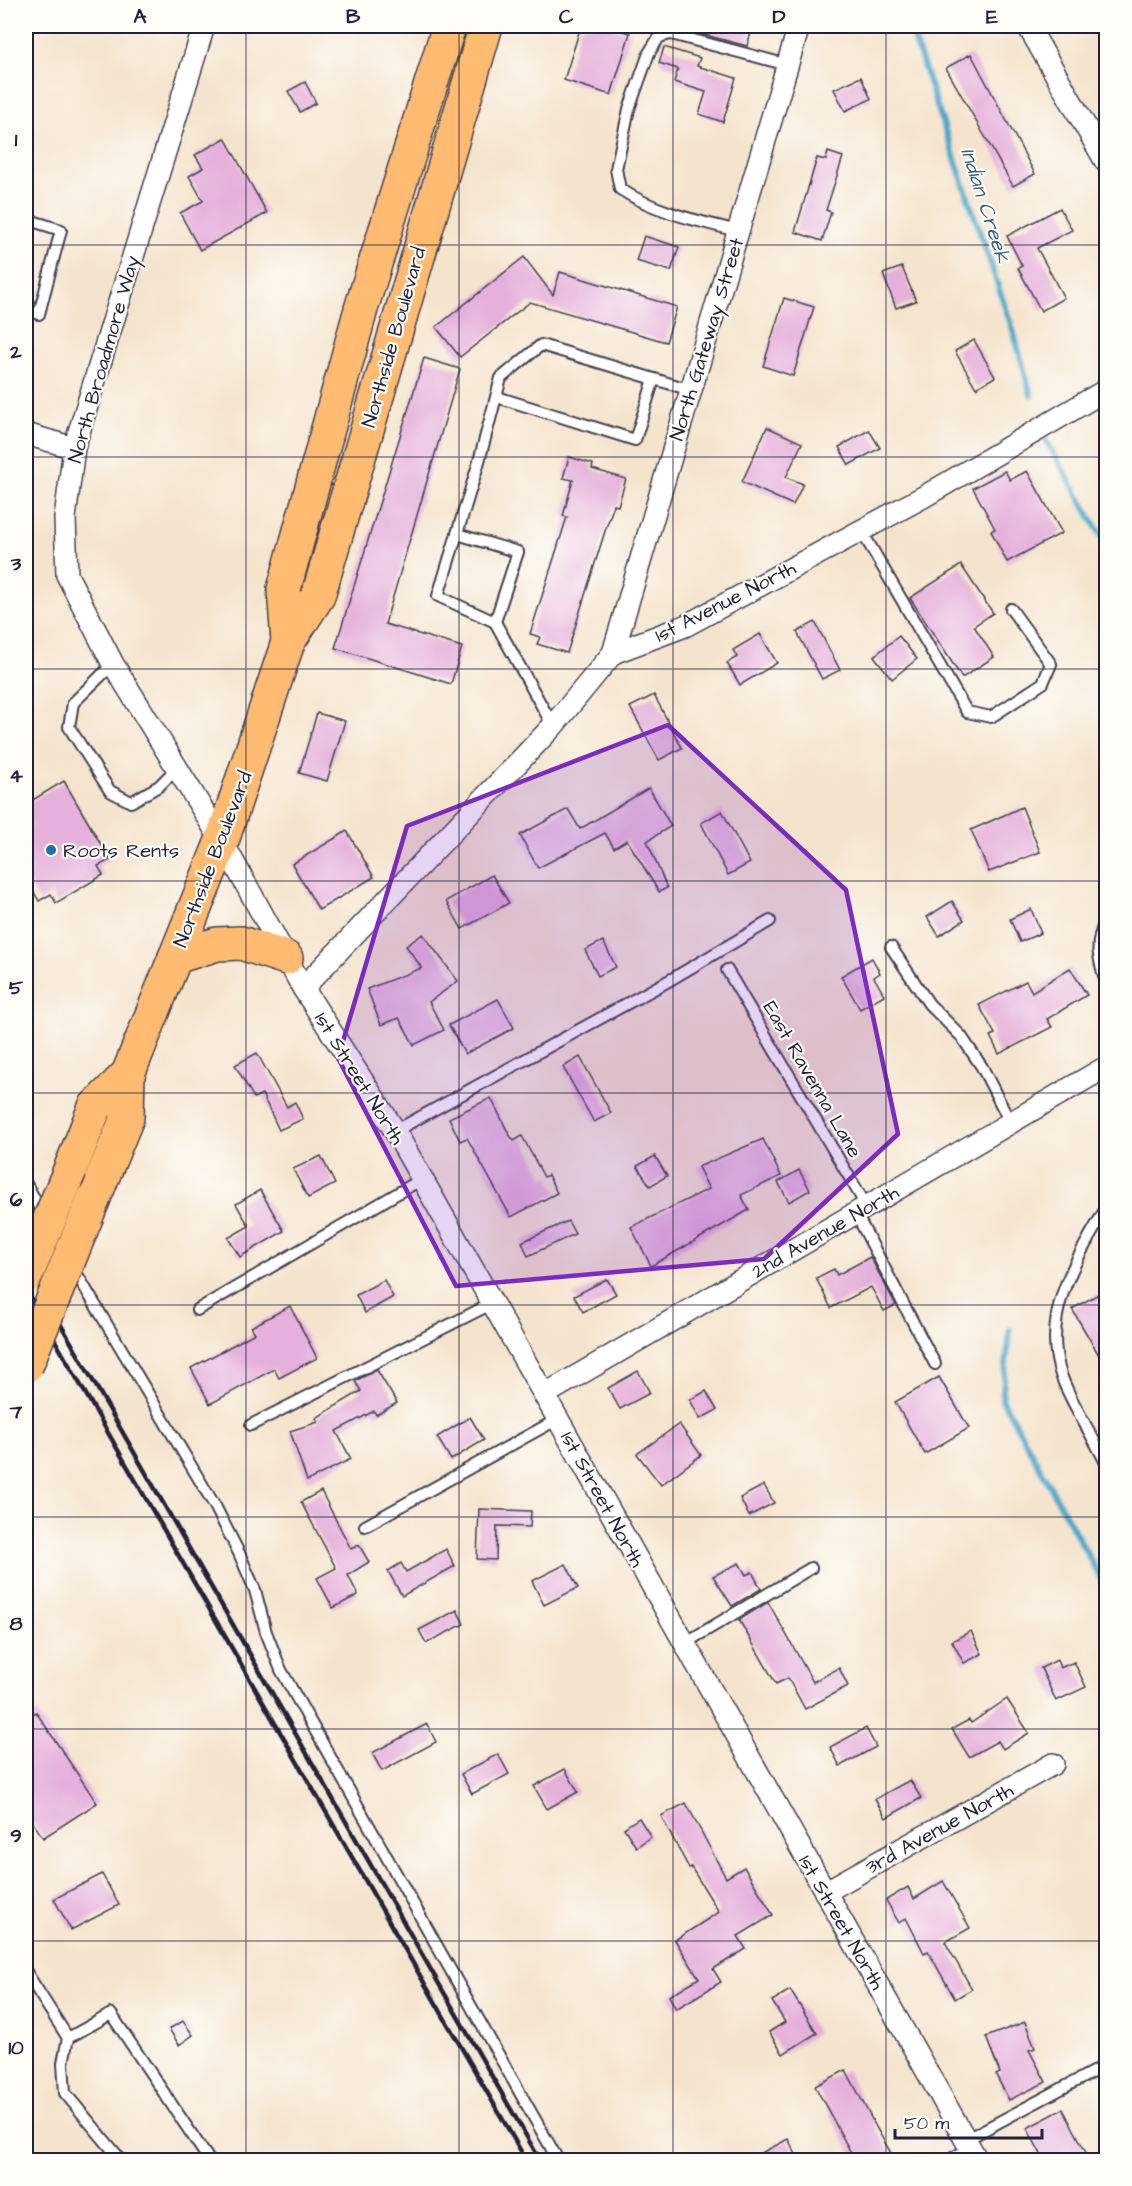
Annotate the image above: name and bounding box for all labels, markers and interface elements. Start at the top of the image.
text: A [134,3,147,31]
text: B [346,3,361,31]
text: C [559,3,574,31]
text: D [773,3,786,31]
text: E [986,3,998,31]
text: 1 [15,126,18,154]
water label: Indian Creek [953,144,1018,267]
street label: North Gateway Street [663,234,752,444]
street label: Northside Boulevard [355,244,433,431]
street label: North Broadmore Way [61,252,148,466]
text: 2 [9,338,22,366]
text: 3 [10,550,22,578]
street label: 1st Avenue North [650,554,801,649]
text: 4 [9,762,23,790]
street label: Northside Boulevard [166,767,259,951]
place label: Roots Rents [63,837,179,865]
marker: Roots Rents [44,843,58,857]
text: 5 [9,974,24,1002]
street label: East Ravenna Lane [756,996,869,1163]
street label: 1st Street North [307,1007,411,1150]
street label: 2nd Avenue North [747,1178,904,1285]
text: 6 [10,1186,23,1214]
text: 7 [9,1398,23,1426]
street label: 1st Street North [553,1427,651,1572]
text: 8 [10,1610,23,1638]
street label: 3rd Avenue North [860,1777,1019,1881]
text: 9 [10,1822,22,1850]
street label: 1st Street North [791,1850,891,1995]
text: 10 [8,2034,24,2062]
scale bar [895,2102,1042,2140]
text: 50 m [904,2111,949,2136]

